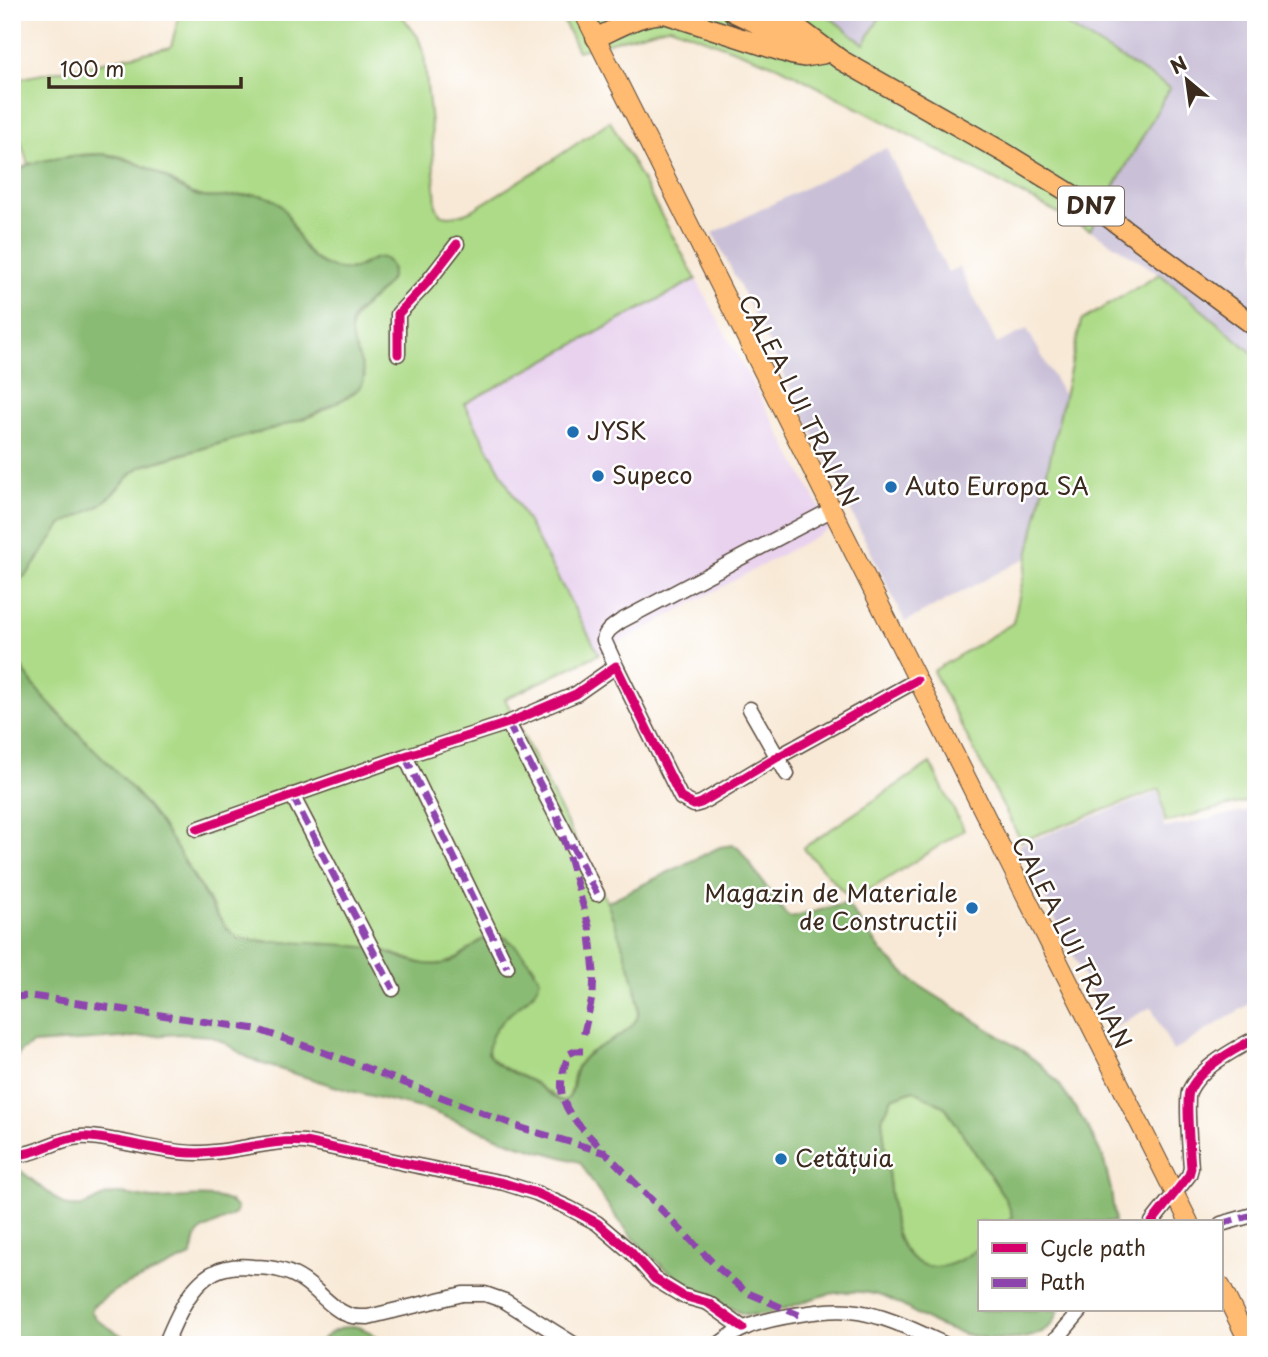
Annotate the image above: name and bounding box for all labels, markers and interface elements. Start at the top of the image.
scale bar [49,46,242,90]
north arrow [1152,46,1222,116]
text: N [1165,48,1192,80]
text: 100 m [60,52,124,84]
road number: DN7 [1058,186,1124,226]
street label: CALEA LUI TRAIAN [731,288,869,513]
place label: JYSK [587,412,646,448]
marker: JYSK [565,424,581,440]
place label: Supeco [612,456,693,492]
place label: Auto Europa SA [905,467,1089,503]
marker: Supeco [590,468,606,484]
marker: Auto Europa SA [883,479,899,495]
street label: CALEA LUI TRAIAN [1004,830,1142,1055]
place label: Magazin de Materiale de Construcții [704,874,958,938]
marker: Magazin de Materiale de Construcții [964,900,980,916]
place label: Cetățuia [795,1139,893,1175]
marker: Cetățuia [773,1151,789,1167]
legend [978,1220,1222,1312]
text: Cycle path [1040,1231,1146,1263]
text: Path [1040,1265,1085,1297]

